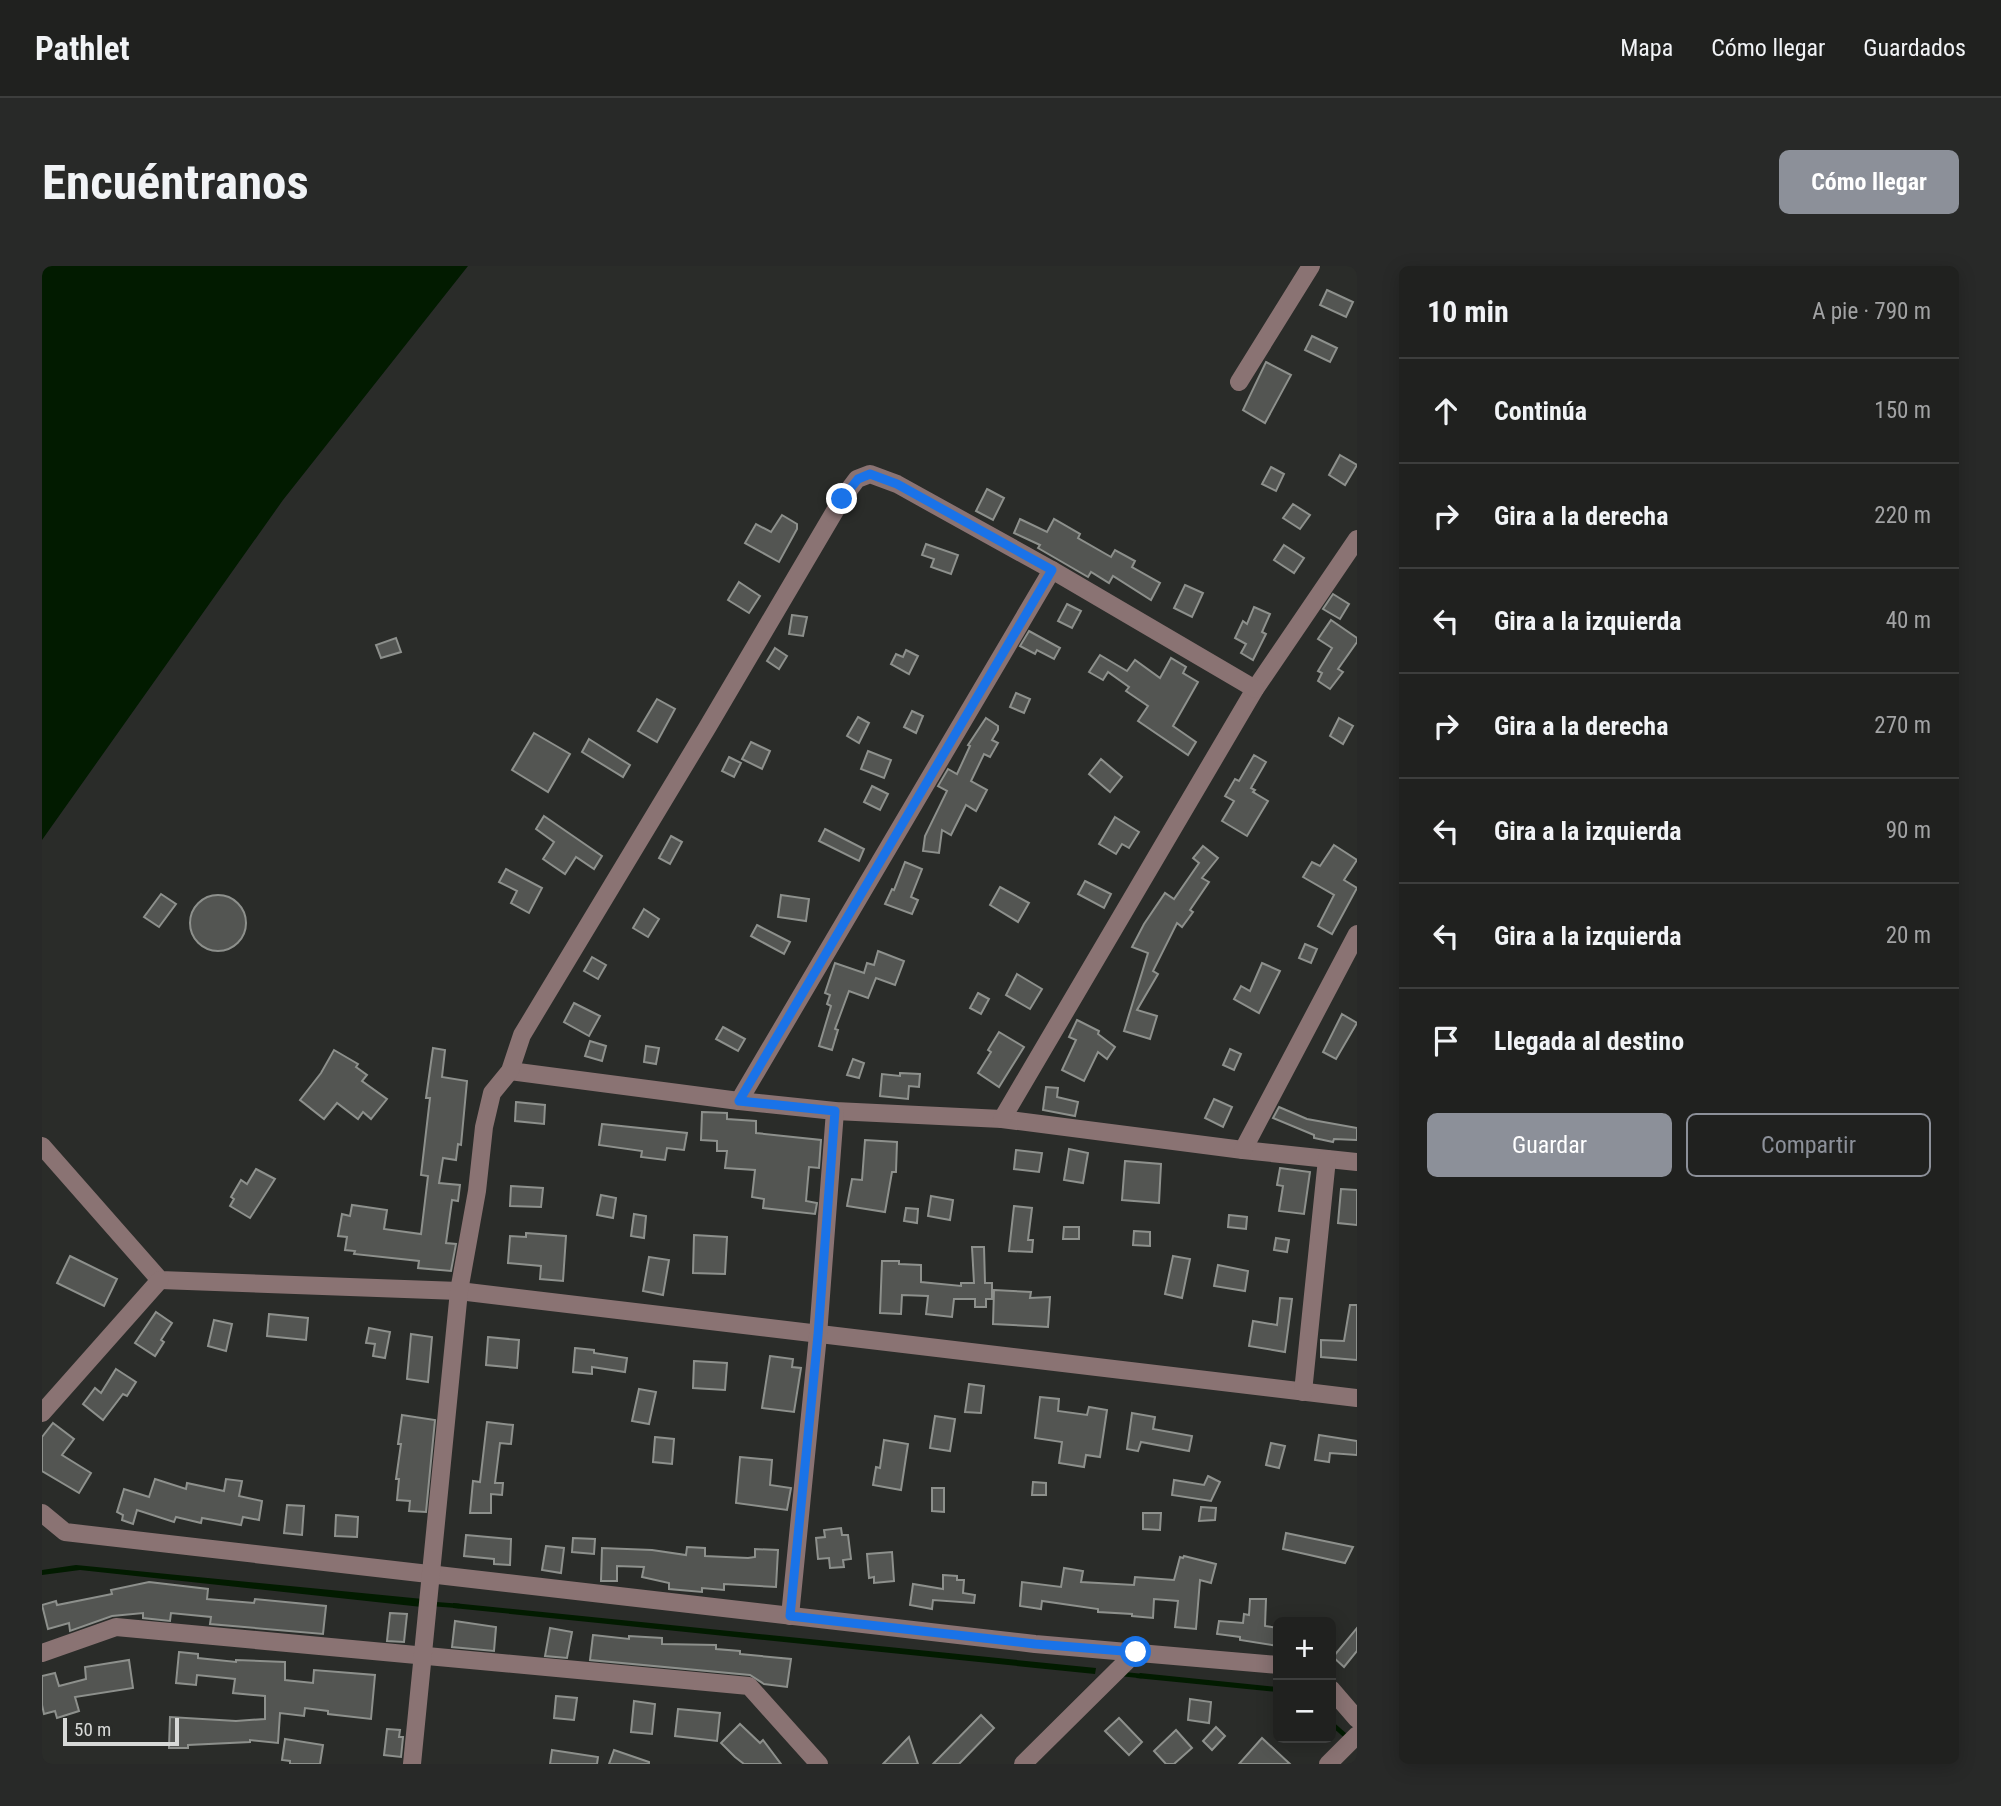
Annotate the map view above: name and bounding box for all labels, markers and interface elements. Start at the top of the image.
text: Pathlet [35,29,130,68]
text: Mapa [1620,34,1673,62]
text: Cómo llegar [1711,34,1825,62]
text: Guardados [1863,34,1966,62]
button: Cómo llegar [1779,150,1959,214]
text: Encuéntranos [42,154,309,211]
text: 10 min [1427,294,1509,329]
text: A pie · 790 m [1812,298,1931,325]
icon: ahead [1427,392,1465,430]
text: Continúa [1494,396,1587,426]
text: 150 m [1874,397,1931,424]
route end [826,483,857,514]
icon: right [1427,497,1465,535]
text: Gira a la derecha [1494,501,1668,531]
text: 220 m [1874,502,1931,529]
icon: left [1427,602,1465,640]
text: Gira a la izquierda [1494,606,1682,636]
text: 40 m [1886,607,1931,634]
icon: right [1427,707,1465,745]
text: Gira a la derecha [1494,711,1668,741]
text: 270 m [1874,712,1931,739]
icon: left [1427,812,1465,850]
text: Gira a la izquierda [1494,816,1682,846]
text: 90 m [1886,817,1931,844]
icon: left [1427,917,1465,955]
text: Gira a la izquierda [1494,921,1682,951]
text: 20 m [1886,922,1931,949]
icon: arrive [1427,1022,1465,1060]
text: Llegada al destino [1494,1026,1684,1056]
button: Guardar [1427,1113,1672,1177]
button: Compartir [1686,1113,1931,1177]
map controls [1273,1617,1336,1743]
button: + [1273,1617,1336,1680]
route start [1120,1636,1151,1667]
button: − [1273,1680,1336,1743]
scale bar [63,1715,178,1747]
text: 50 m [74,1718,111,1741]

